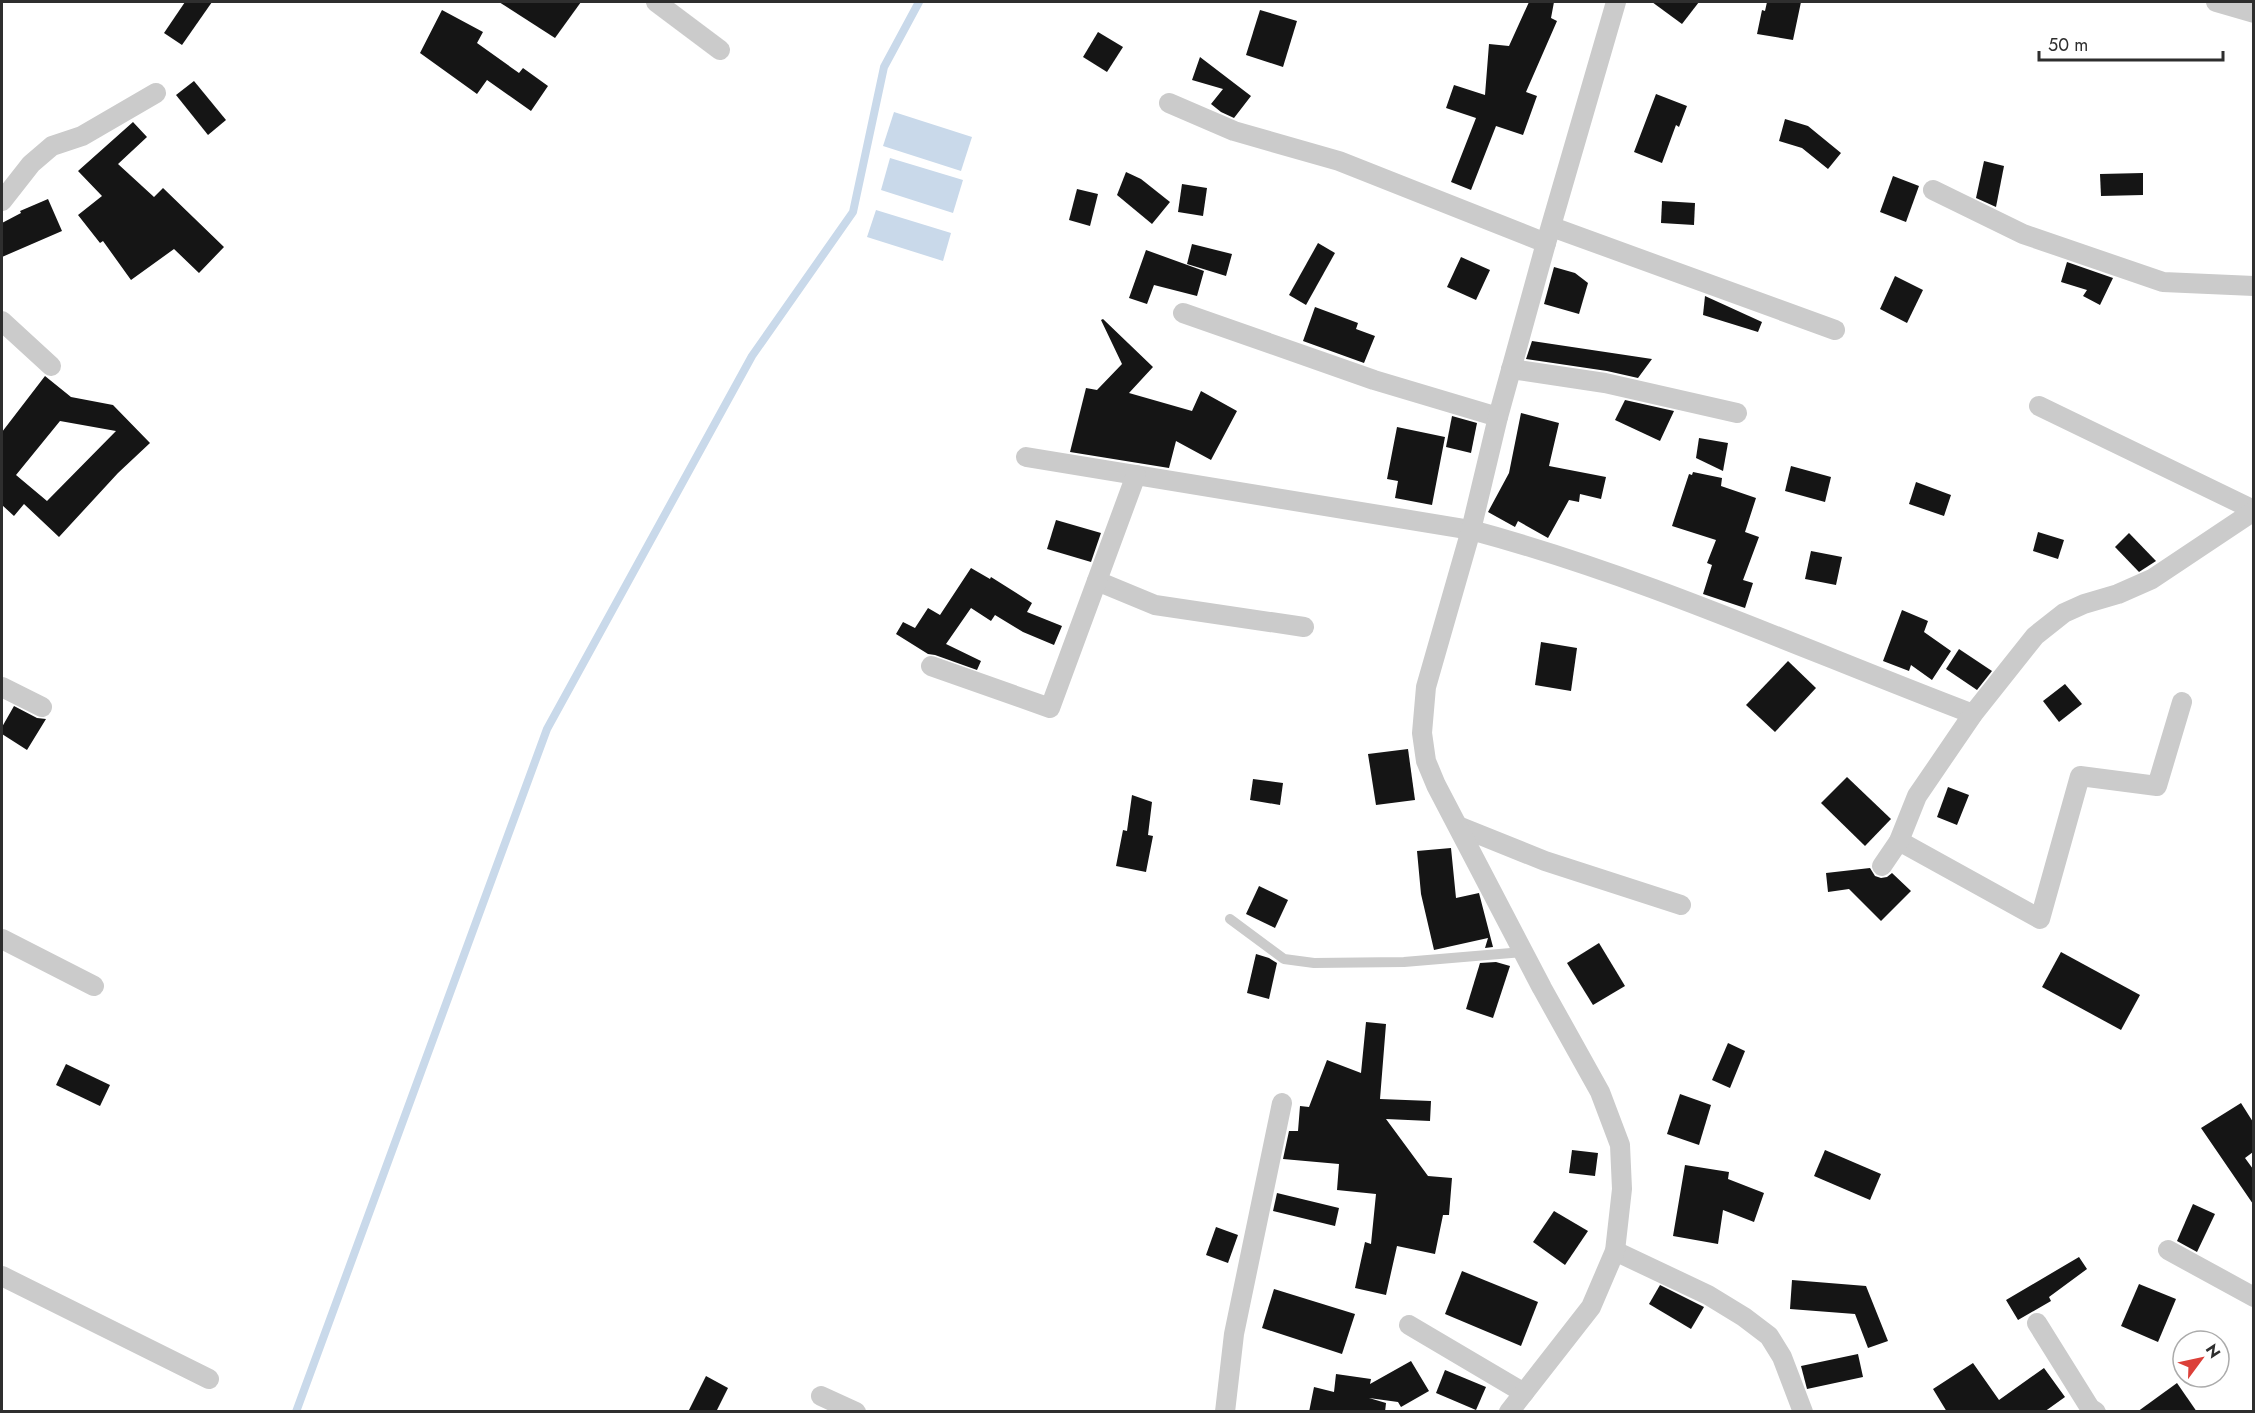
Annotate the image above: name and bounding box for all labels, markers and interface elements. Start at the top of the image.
scale bar [2039,24,2224,62]
text: 50 m [2048,32,2088,58]
north arrow [2171,1329,2231,1389]
text: N [2200,1340,2226,1363]

